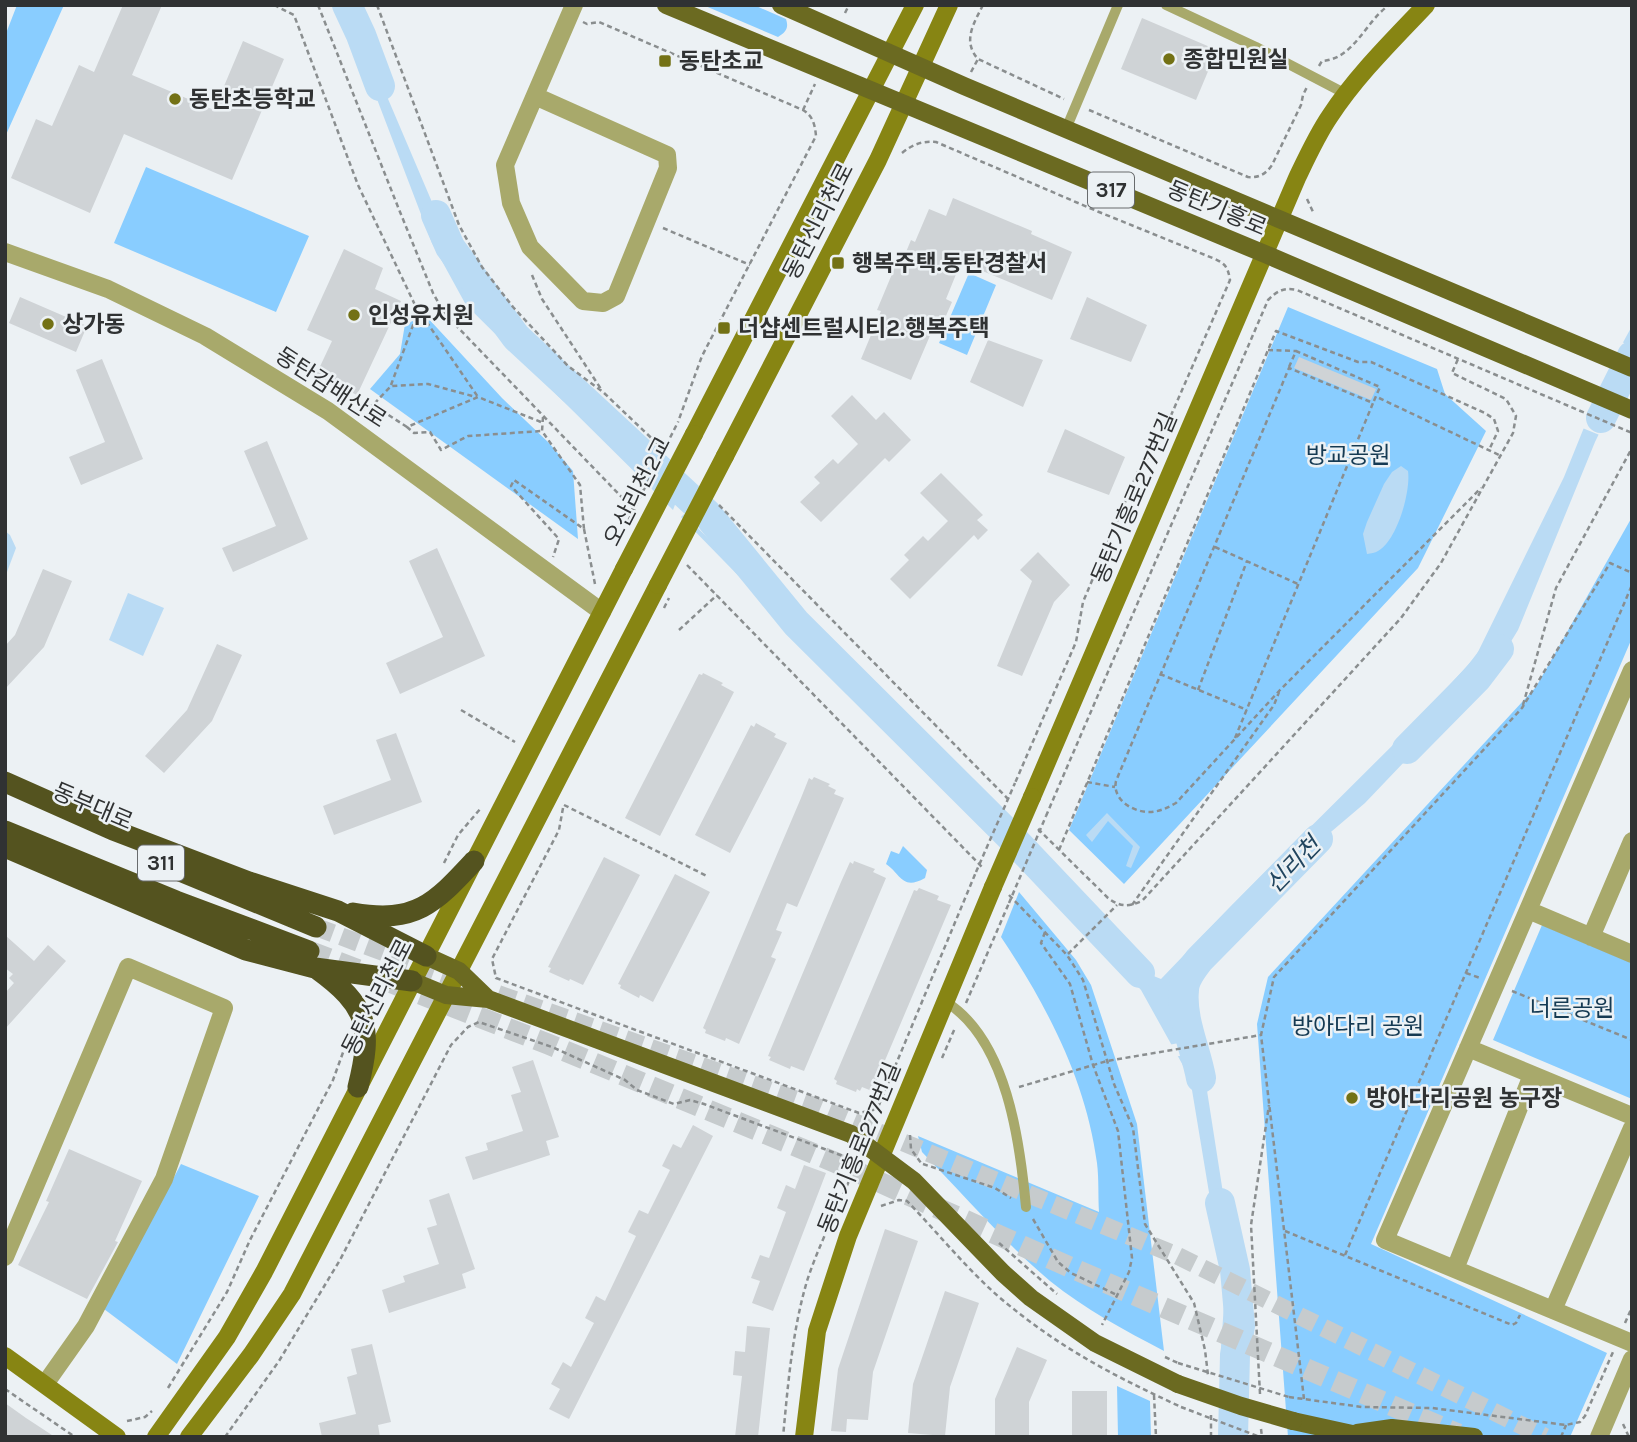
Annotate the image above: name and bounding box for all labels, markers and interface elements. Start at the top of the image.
place label: 종합민원실 [1183,46,1289,73]
place label: 동탄초교 [679,48,764,75]
marker: 종합민원실 [1161,51,1177,67]
marker: 동탄초교 [657,53,673,69]
place label: 동탄초등학교 [189,86,316,113]
marker: 동탄초등학교 [167,91,183,107]
street label: 동탄신리천로 [778,159,859,284]
road number: 317 [1088,172,1134,208]
street label: 동탄기흥로 [1163,175,1271,242]
place label: 행복주택.동탄경찰서 [852,250,1047,277]
marker: 행복주택.동탄경찰서 [830,255,846,271]
place label: 인성유치원 [368,302,474,329]
marker: 인성유치원 [346,307,362,323]
place label: 상가동 [62,311,125,338]
place label: 더샵센트럴시티2.행복주택 [738,315,990,342]
marker: 상가동 [40,316,56,332]
marker: 더샵센트럴시티2.행복주택 [716,320,732,336]
street label: 동탄감배산로 [270,342,391,433]
street label: 동탄기흥로277번길 [1086,409,1183,588]
street label: 오산리천2교 [598,432,677,550]
park label: 방교공원 [1306,442,1390,469]
street label: 동부대로 [49,777,137,835]
water label: 신리천 [1260,829,1328,899]
road number: 311 [138,846,184,880]
street label: 동탄신리천로 [337,935,418,1060]
park label: 너른공원 [1530,995,1614,1022]
park label: 방아다리 공원 [1292,1013,1424,1040]
street label: 동탄기흥로277번길 [813,1058,906,1238]
place label: 방아다리공원 농구장 [1366,1085,1562,1112]
marker: 방아다리공원 농구장 [1344,1090,1360,1106]

